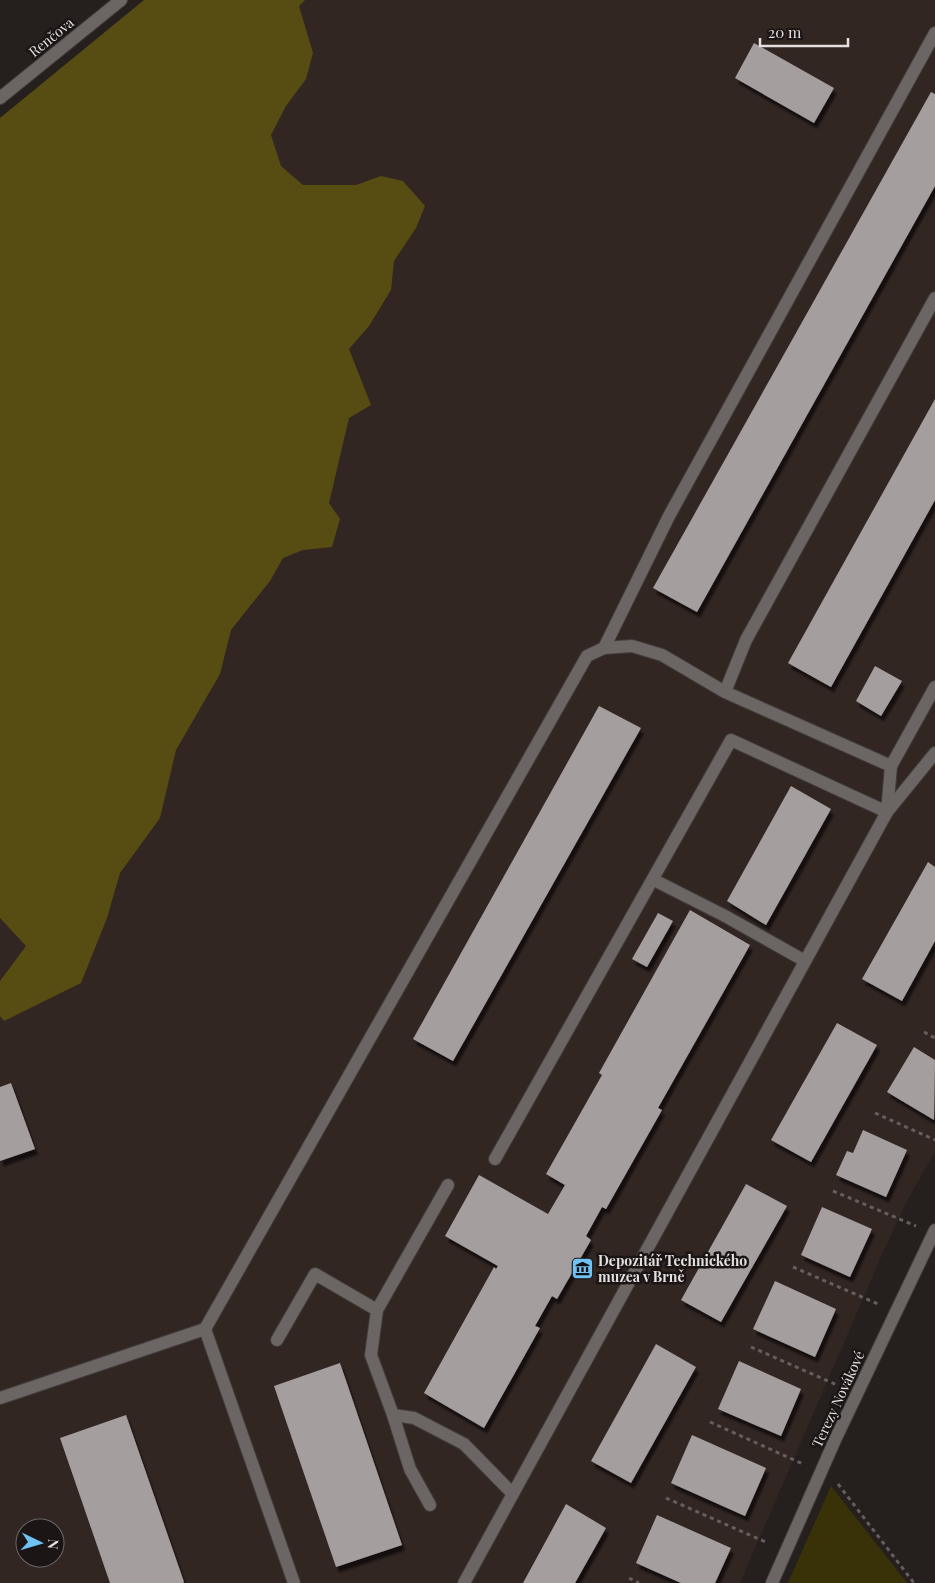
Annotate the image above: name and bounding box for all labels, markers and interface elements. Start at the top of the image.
street label: Renčova [25,13,77,61]
scale bar [760,15,848,47]
text: 20 m [768,22,802,42]
place label: Depozitář Technického muzea v Brně [598,1251,747,1286]
museum icon: Depozitář Technického muzea v Brně [570,1256,594,1280]
street label: Terezy Novákové [807,1348,869,1450]
north arrow [15,1518,65,1568]
text: N [44,1538,63,1550]

